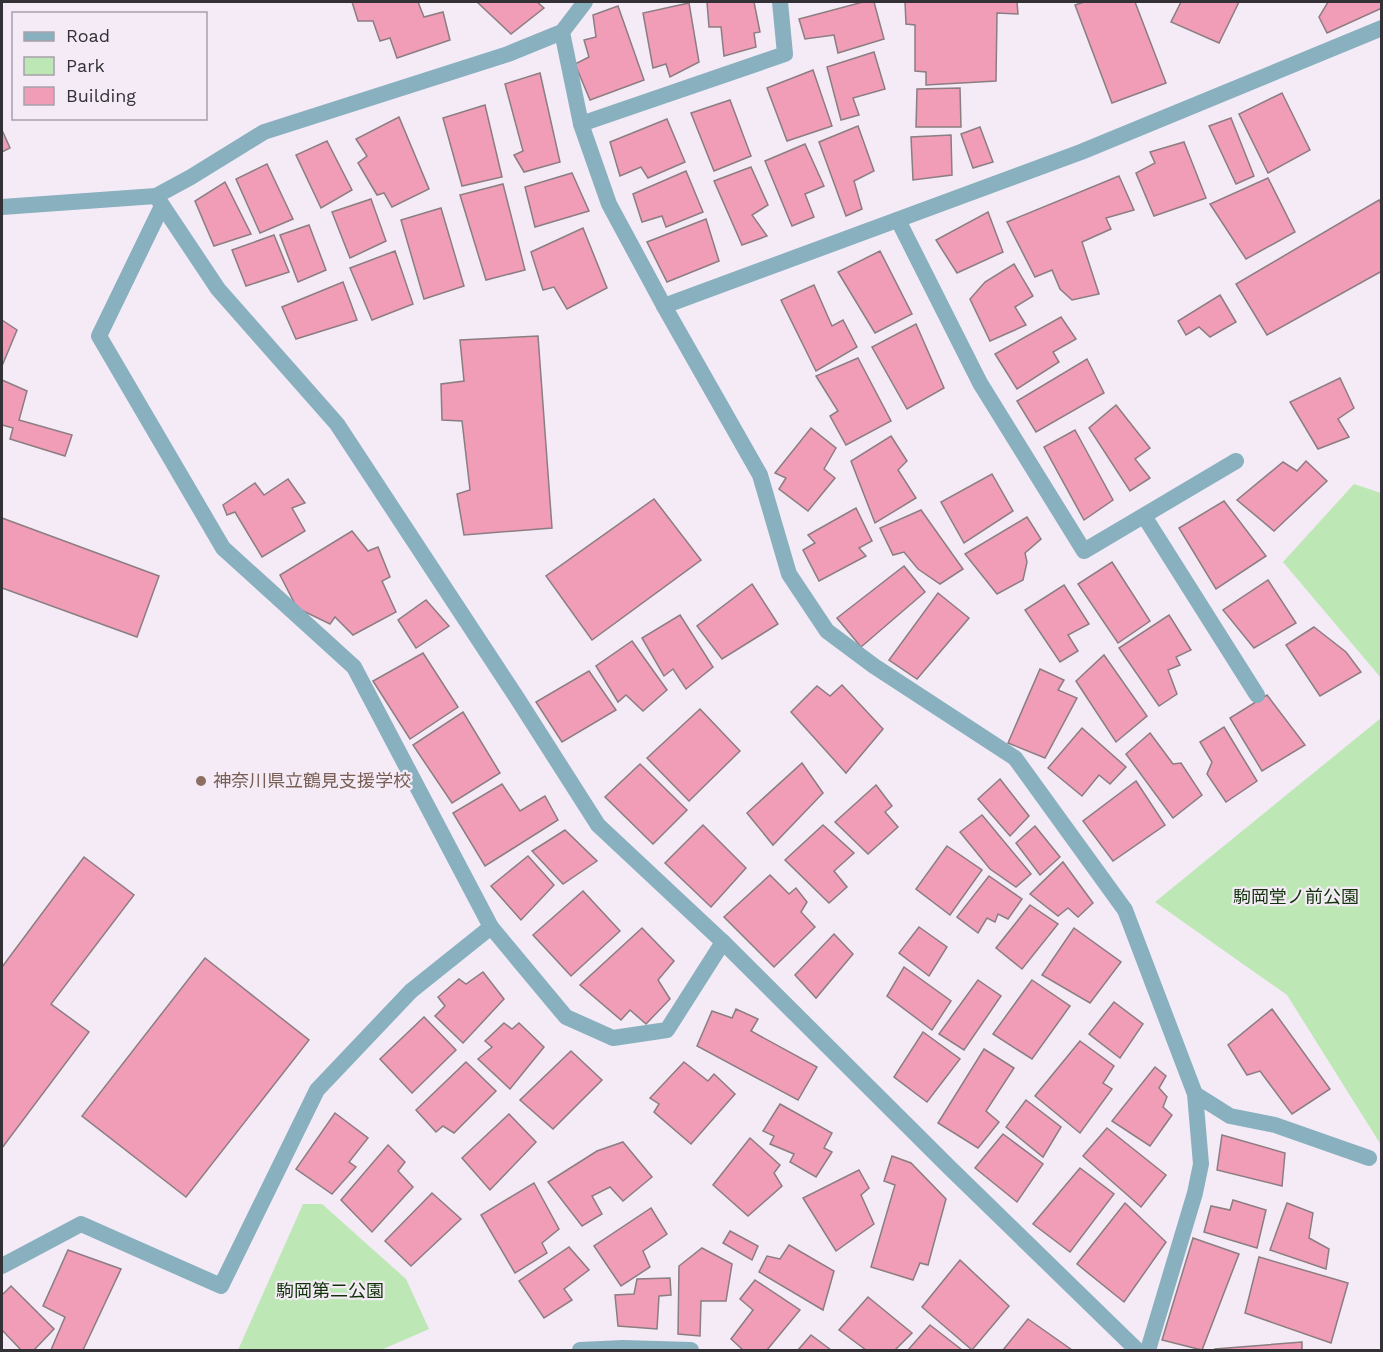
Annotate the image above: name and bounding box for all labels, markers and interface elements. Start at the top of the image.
legend [12,12,207,120]
text: Road [66,25,110,46]
text: Park [66,55,105,76]
text: Building [66,85,136,106]
place label: 神奈川県立鶴見支援学校 [213,770,411,791]
marker: 神奈川県立鶴見支援学校 [194,774,208,788]
park label: 駒岡堂ノ前公園 [1233,886,1359,907]
park label: 駒岡第二公園 [276,1280,384,1301]

